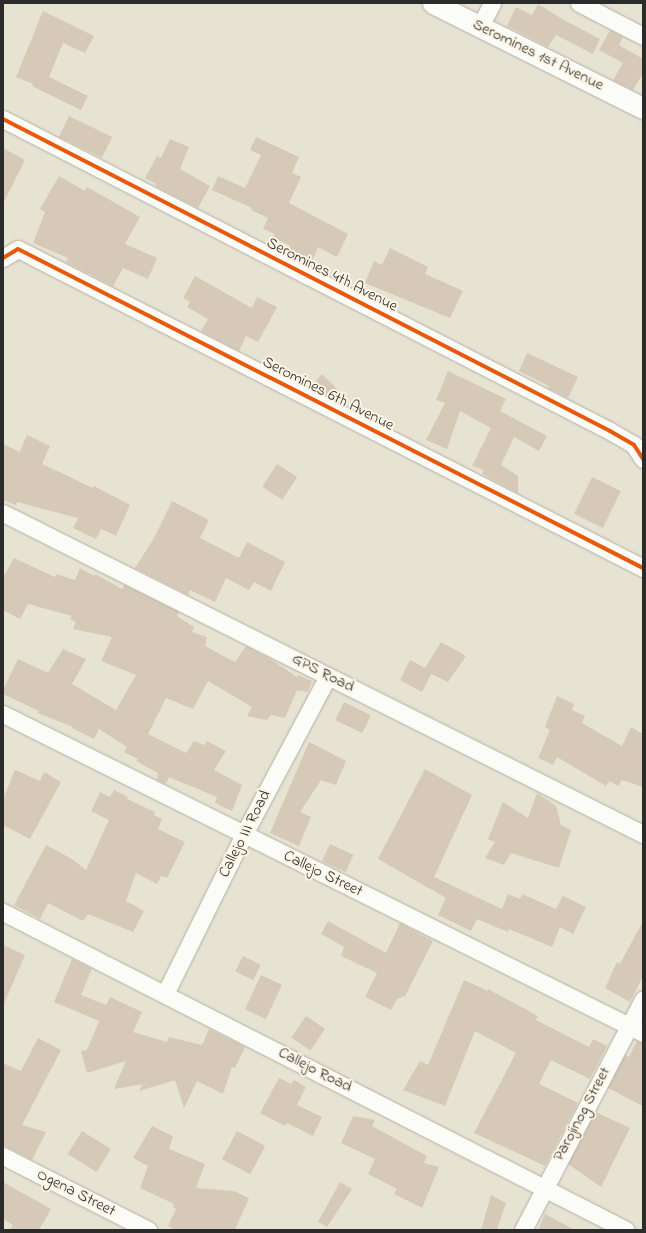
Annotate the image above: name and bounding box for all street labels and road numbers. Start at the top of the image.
street label: Seromines 1st Avenue [469,15,607,95]
street label: Seromines 4th Avenue [263,234,401,316]
street label: Seromines 6th Avenue [259,353,397,435]
street label: GPS Road [289,649,357,697]
street label: Callejo III Road [215,787,275,881]
street label: Callejo Street [280,847,366,901]
street label: Callejo Road [275,1043,355,1097]
street label: Parojinog Street [549,1064,615,1164]
street label: Ogena Street [33,1165,119,1221]

